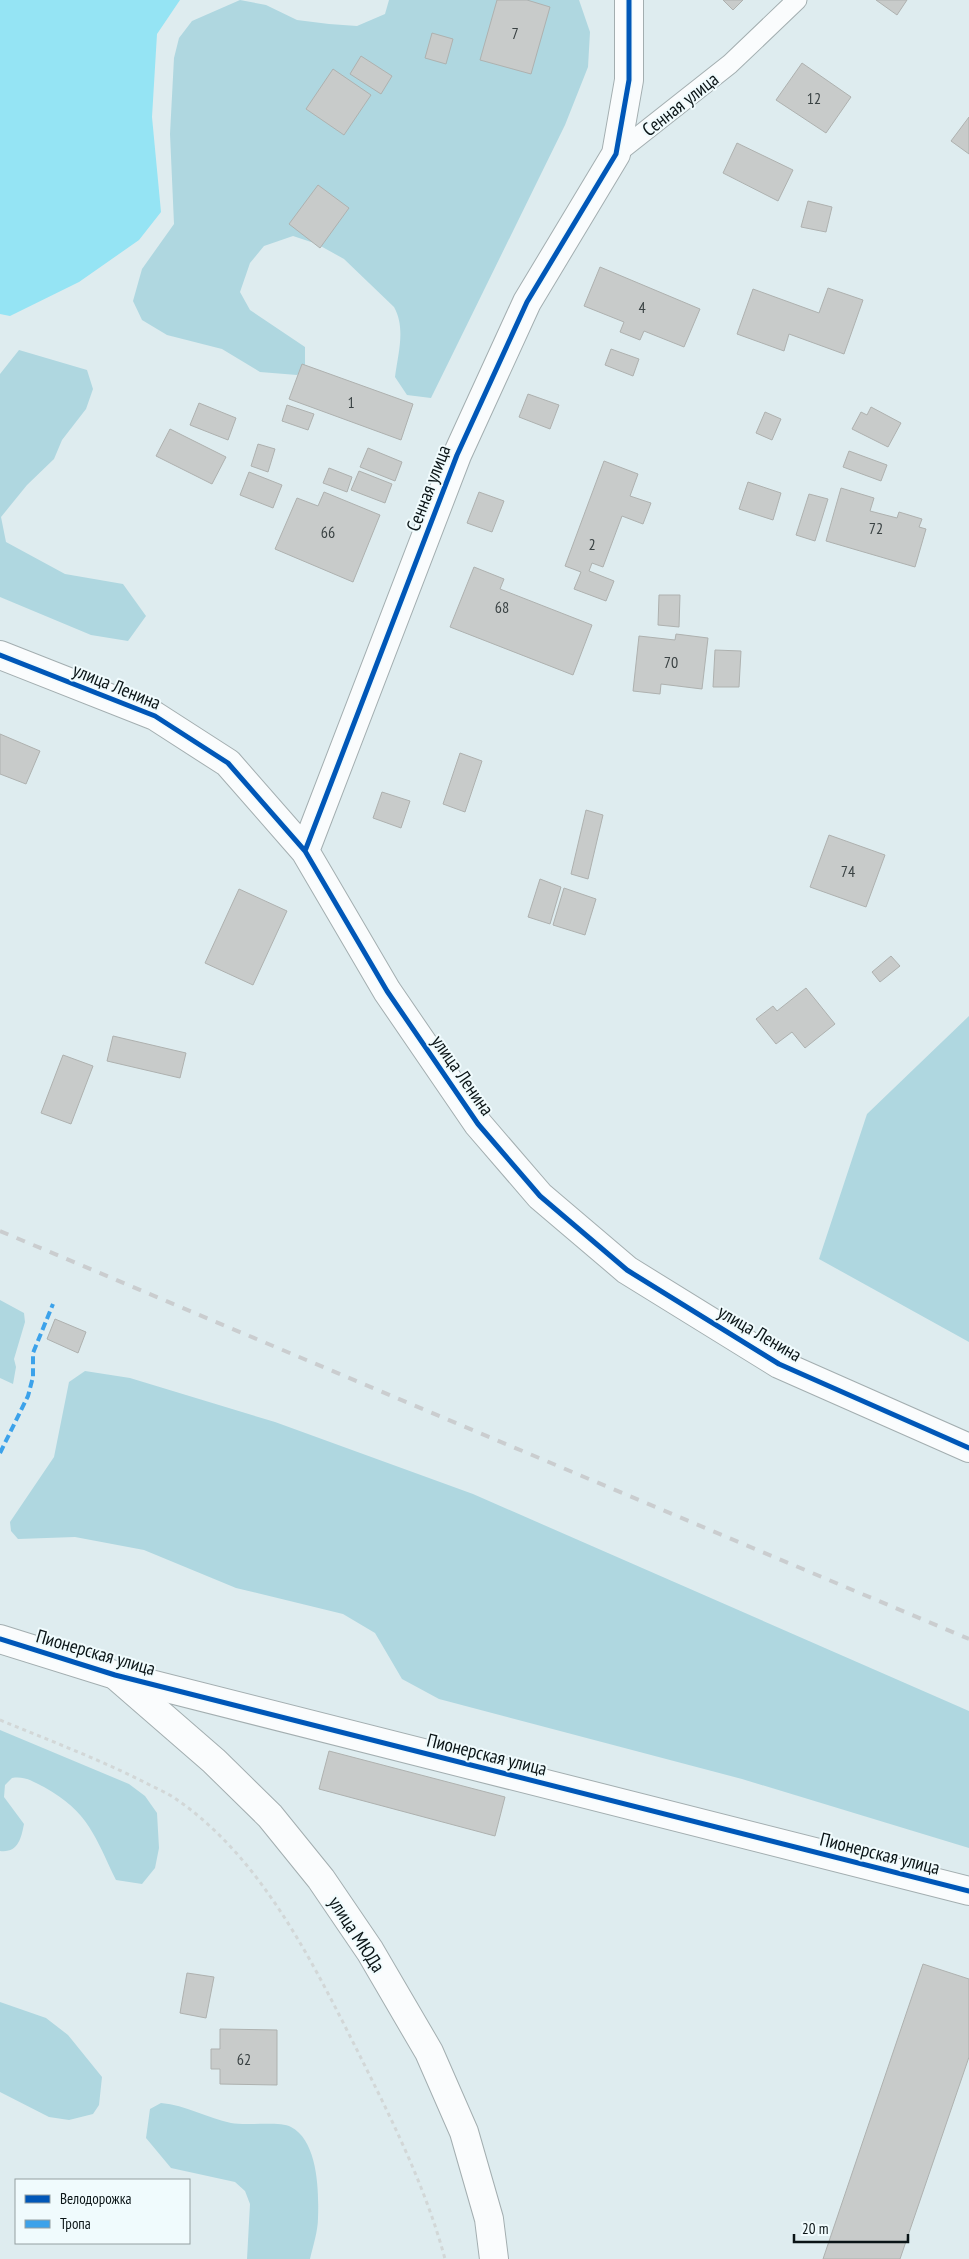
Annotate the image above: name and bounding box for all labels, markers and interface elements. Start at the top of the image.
house number: 7 [511,23,519,43]
street label: Сенная улица [637,67,723,141]
house number: 12 [807,88,821,108]
house number: 4 [638,297,646,317]
house number: 1 [347,392,355,412]
street label: Сенная улица [401,442,455,534]
house number: 72 [869,518,883,538]
house number: 66 [321,522,335,542]
house number: 2 [588,534,596,554]
house number: 68 [495,597,509,617]
house number: 70 [664,652,678,672]
street label: улица Ленина [69,657,165,715]
house number: 74 [841,861,855,881]
street label: улица Ленина [427,1030,499,1120]
street label: улица Ленина [714,1299,806,1367]
street label: Пионерская улица [34,1624,158,1680]
street label: Пионерская улица [424,1727,550,1781]
street label: Пионерская улица [817,1826,943,1880]
street label: улица МЮДа [323,1891,391,1977]
house number: 62 [237,2049,251,2069]
legend [15,2179,190,2244]
text: Велодорожка [60,2189,131,2208]
scale bar [794,2212,908,2244]
text: Тропа [60,2214,91,2233]
text: 20 m [802,2219,828,2238]

